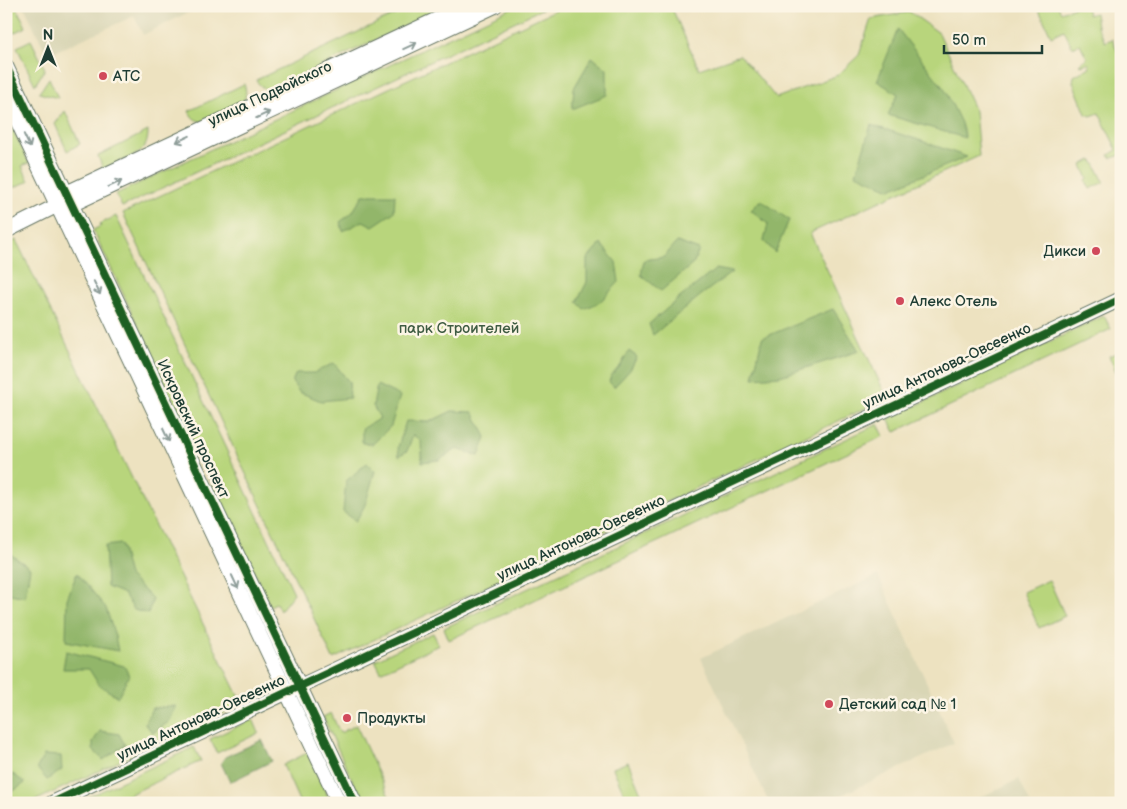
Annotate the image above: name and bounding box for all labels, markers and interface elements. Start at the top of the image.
north arrow [22,22,72,72]
scale bar [944,22,1042,54]
text: N [43,27,53,44]
text: 50 m [952,31,986,50]
one-way arrow [402,41,417,50]
street label: улица Подвойского [205,57,335,131]
place label: АТС [112,67,140,86]
marker: АТС [97,70,109,82]
one-way arrow [255,110,270,119]
one-way arrow [23,133,32,148]
one-way arrow [176,134,191,144]
one-way arrow [107,179,122,188]
place label: Дикси [1044,242,1086,261]
marker: Дикси [1090,245,1102,257]
one-way arrow [92,280,102,295]
place label: Алекс Отель [909,292,998,311]
marker: Алекс Отель [894,295,906,307]
park label: парк Строителей [399,319,519,338]
street label: улица Антонова-Овсеенко [860,319,1034,413]
street label: Искровский проспект [152,356,234,502]
one-way arrow [161,427,171,442]
street label: улица Антонова-Овсеенко [494,491,668,585]
one-way arrow [230,574,240,589]
street label: улица Антонова-Овсеенко [114,671,288,765]
place label: Детский сад № 1 [839,695,956,714]
marker: Детский сад № 1 [823,698,835,710]
place label: Продукты [357,709,426,728]
marker: Продукты [341,712,353,724]

